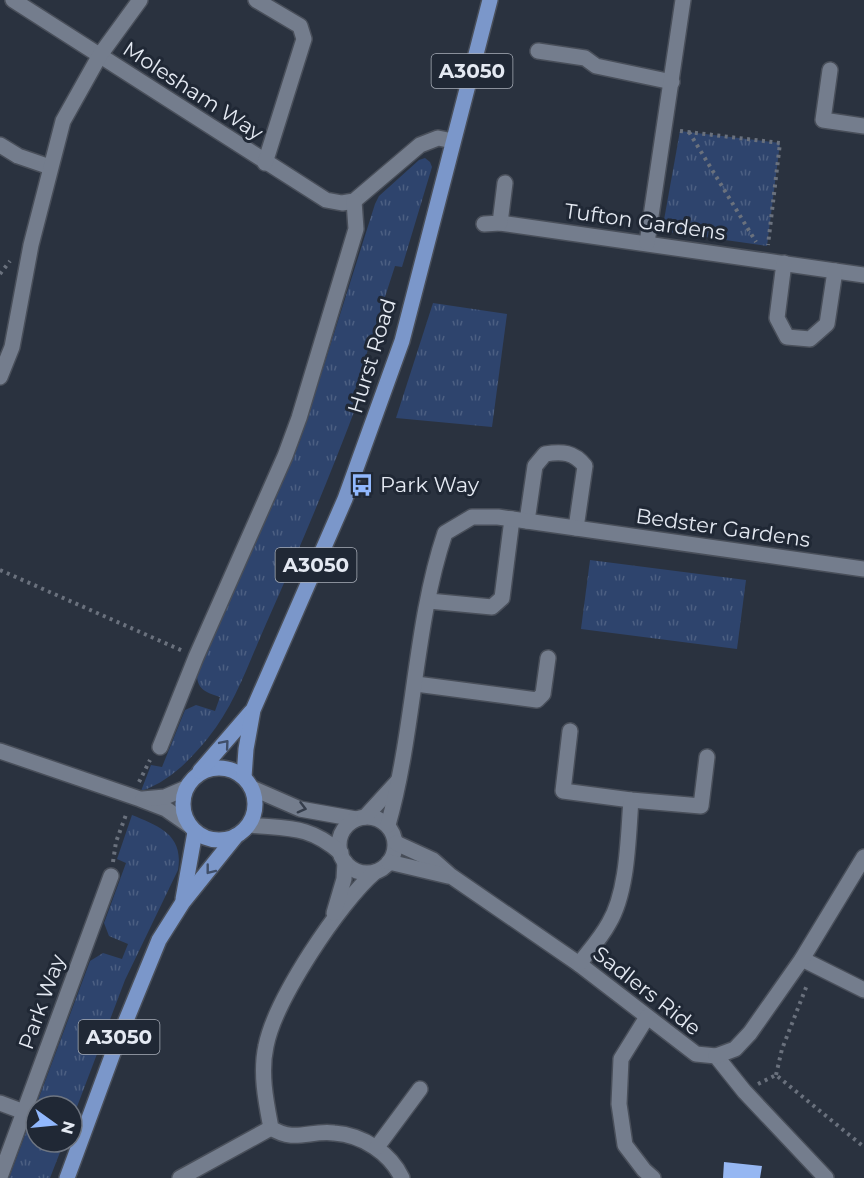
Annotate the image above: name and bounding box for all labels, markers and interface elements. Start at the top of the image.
street label: Molesham Way [119,36,268,145]
road number: A3050 [432,54,512,88]
street label: Tufton Gardens [563,198,727,245]
street label: Hurst Road [342,295,401,416]
bus stop icon: Park Way [349,472,375,498]
place label: Park Way [380,472,480,497]
street label: Bedster Gardens [634,503,812,552]
road number: A3050 [276,548,356,582]
one-way arrow [218,740,229,751]
one-way arrow [297,801,307,814]
one-way arrow [207,863,218,874]
street label: Sadlers Ride [588,941,706,1040]
street label: Park Way [13,950,70,1053]
road number: A3050 [78,1020,160,1054]
north arrow [24,1094,84,1154]
text: N [57,1119,79,1136]

